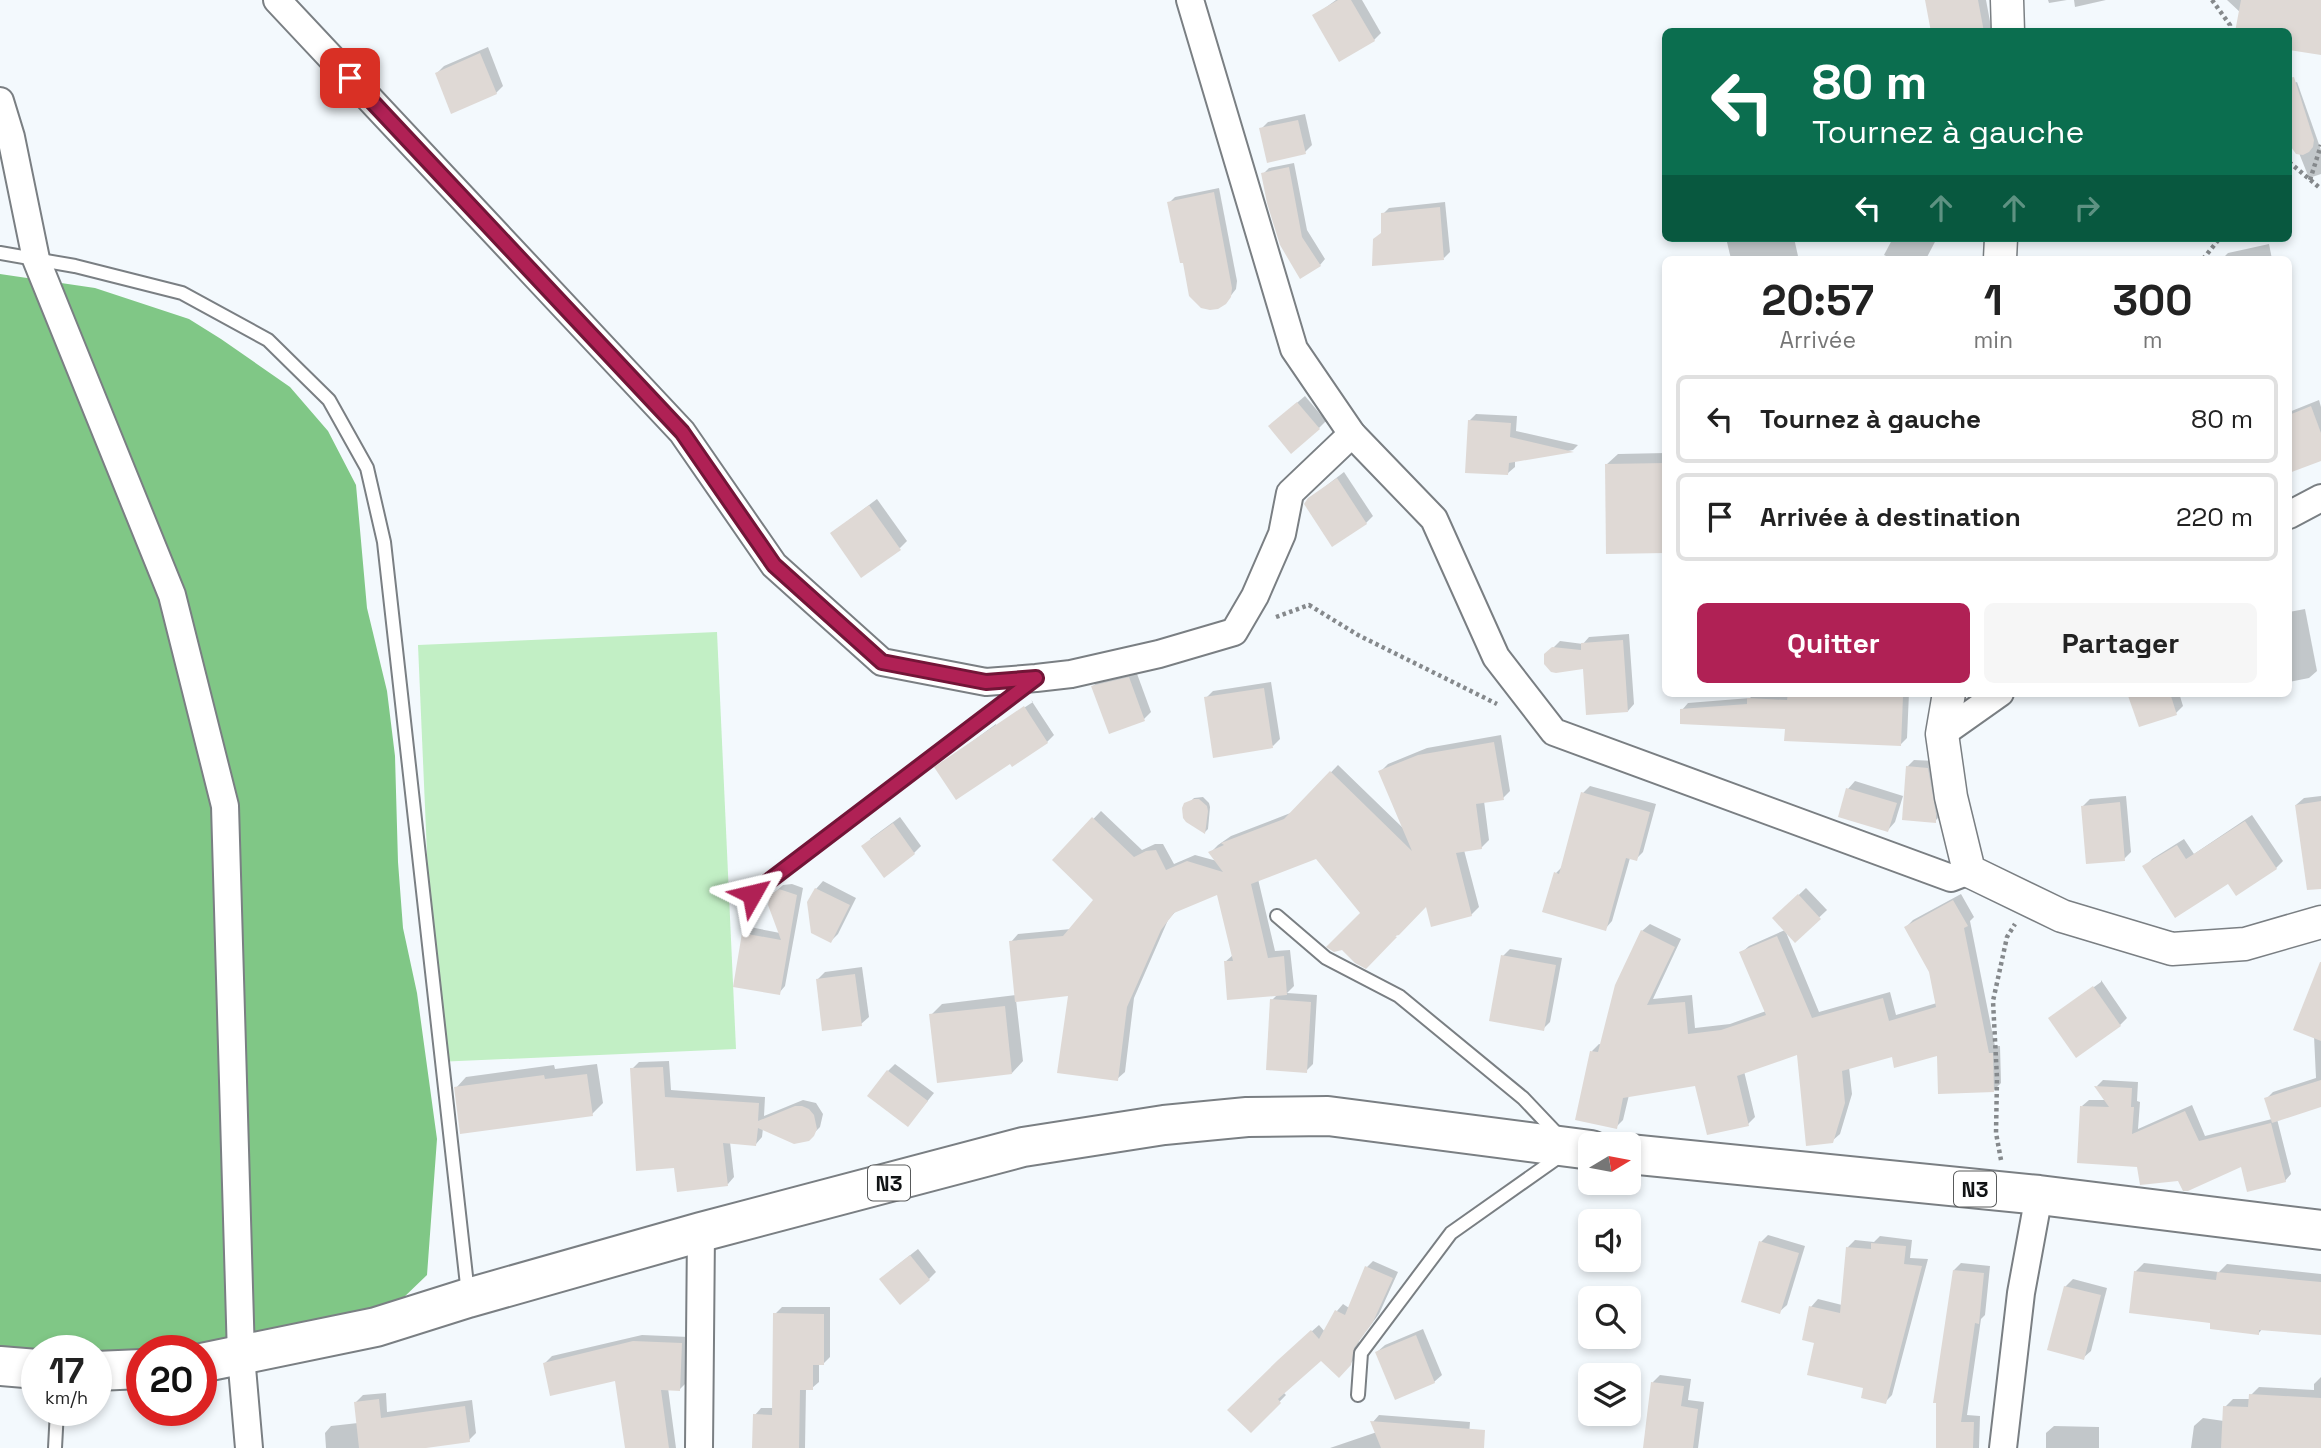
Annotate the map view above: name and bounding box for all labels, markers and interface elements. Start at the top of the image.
pin [320,48,380,108]
text: 80 m [1812,51,1927,113]
icon: left [1697,56,1788,147]
icon: arrive [331,59,369,97]
text: Tournez à gauche [1812,112,2084,152]
icon: left [1849,189,1887,227]
icon: ahead [1922,189,1960,227]
icon: ahead [1995,189,2033,227]
icon: right [2068,189,2106,227]
text: 20:57 [1761,274,1874,327]
text: 1 [1984,274,2003,327]
text: 300 [2113,274,2193,327]
text: Arrivée [1779,325,1856,355]
text: min [1974,325,2013,355]
text: m [2143,325,2162,355]
icon: left [1701,400,1739,438]
text: Tournez à gauche [1760,402,1981,436]
text: 80 m [2191,402,2253,436]
icon: arrive [1701,498,1739,536]
text: Arrivée à destination [1760,500,2021,534]
text: 220 m [2176,500,2253,534]
button: Quitter [1697,603,1970,683]
button: Partager [1984,603,2257,683]
position arrow [715,857,789,931]
north arrow [1578,1132,1642,1195]
map controls [1578,1132,1641,1426]
road number: N3 [868,1166,910,1200]
road number: N3 [1954,1172,1996,1206]
button: sound [1578,1209,1641,1272]
button: search [1578,1286,1641,1349]
speed limit sign: 20 [126,1335,217,1426]
text: 17 [49,1349,84,1393]
button: layers [1578,1363,1641,1426]
text: km/h [45,1386,88,1409]

